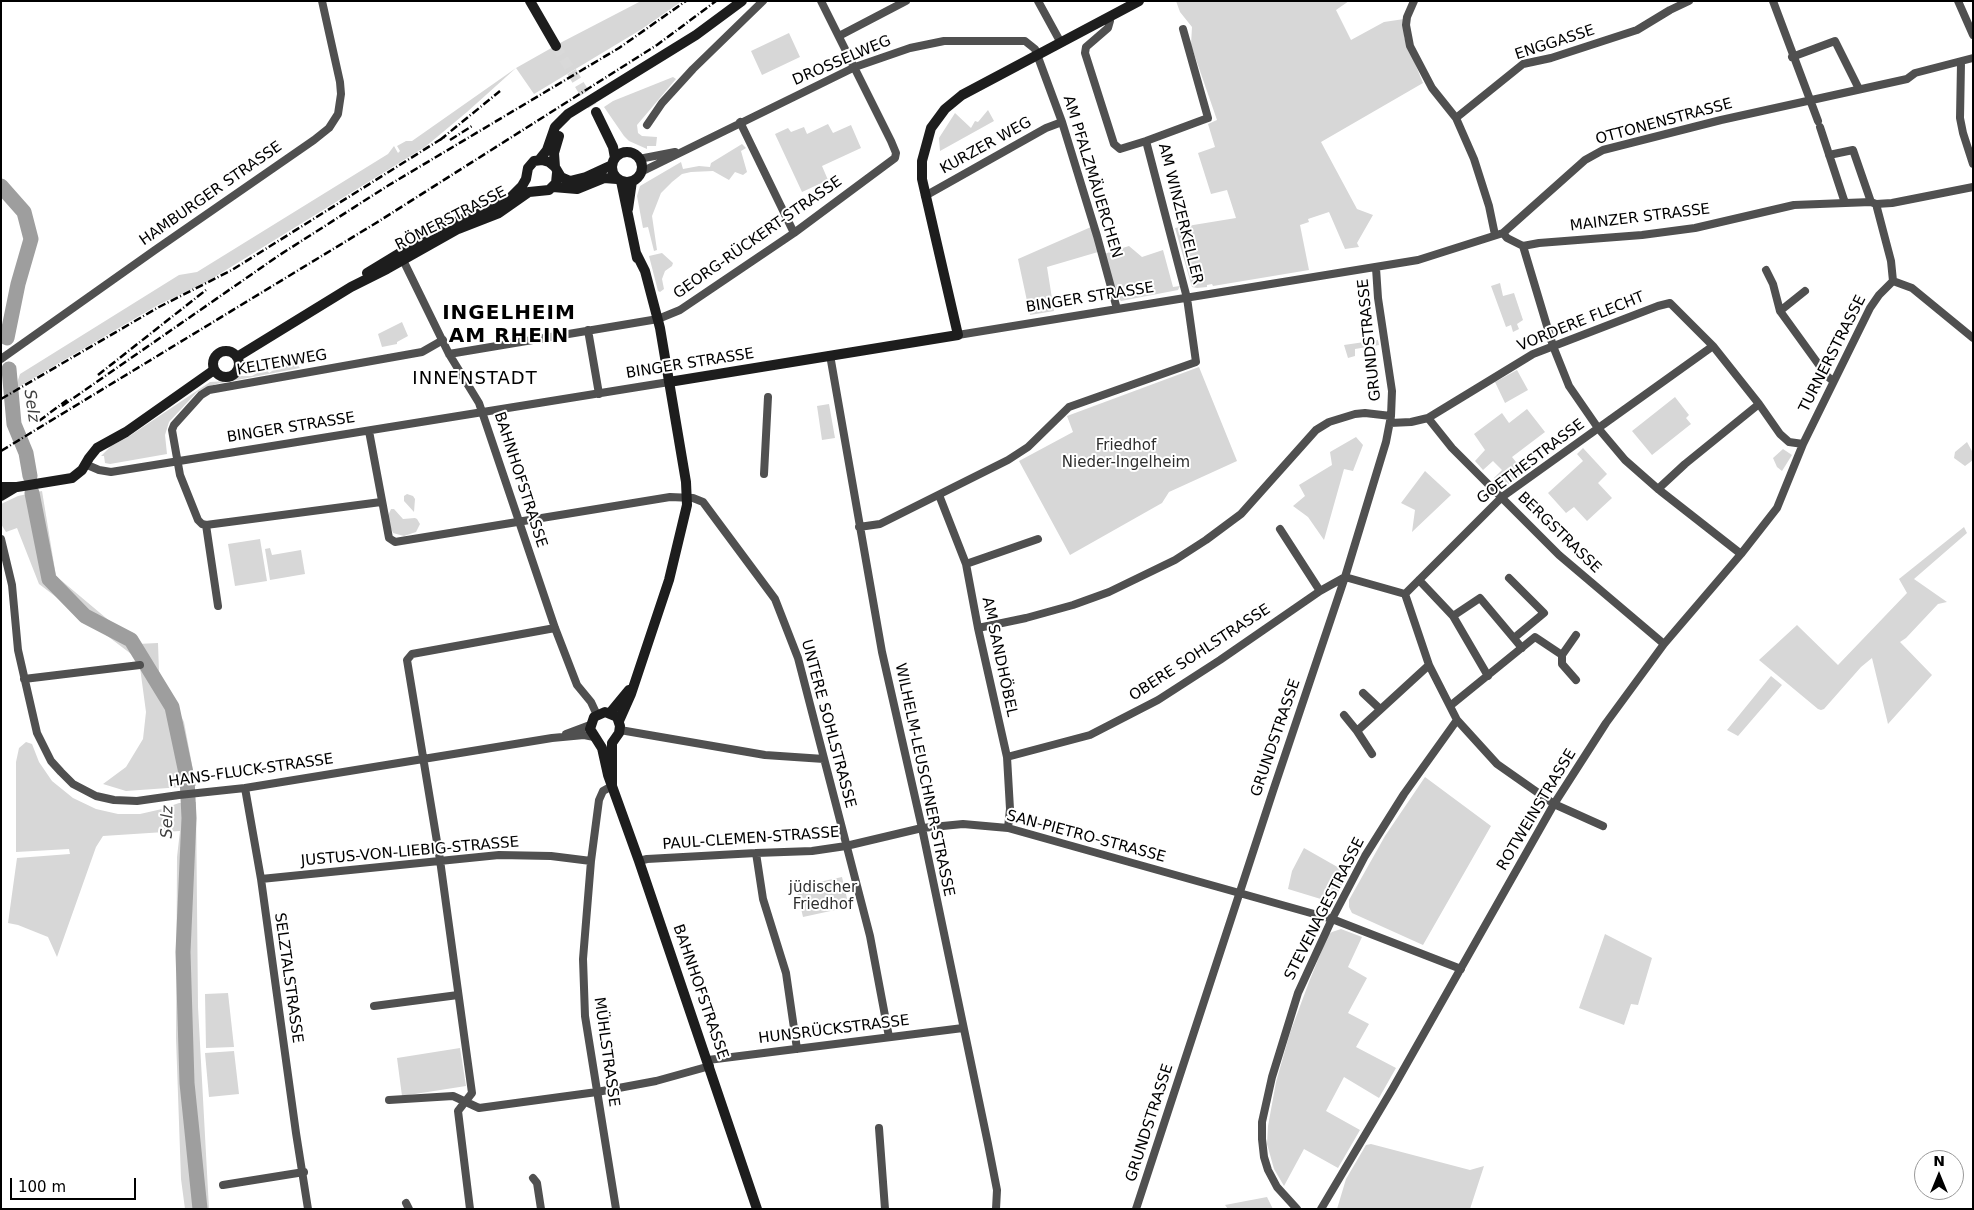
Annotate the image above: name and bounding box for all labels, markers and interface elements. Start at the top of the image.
street label: ENGGASSE [1513,22,1597,64]
street label: DROSSELWEG [790,32,894,90]
street label: AM PFALZMÄUERCHEN [1059,94,1125,260]
street label: OTTONENSTRASSE [1594,95,1734,149]
street label: KURZER WEG [937,113,1035,179]
street label: HAMBURGER STRASSE [136,138,286,250]
street label: AM WINZERKELLER [1154,142,1206,286]
street label: GEORG-RÜCKERT-STRASSE [670,173,846,303]
street label: RÖMERSTRASSE [392,183,510,255]
street label: MAINZER STRASSE [1569,200,1711,236]
street label: GRUNDSTRASSE [1355,278,1385,402]
street label: BINGER STRASSE [1025,279,1155,317]
street label: VORDERE FLECHT [1515,288,1647,356]
street label: TURNERSTRASSE [1796,292,1870,416]
district label: INGELHEIM AM RHEIN [441,302,577,349]
street label: BINGER STRASSE [625,345,755,383]
street label: KELTENWEG [235,346,329,380]
district label: INNENSTADT [411,368,539,390]
water label: Selz [19,388,43,424]
street label: BINGER STRASSE [226,409,356,447]
street label: BAHNHOFSTRASSE [490,410,550,550]
street label: GOETHESTRASSE [1474,416,1588,508]
park label: Friedhof Nieder-Ingelheim [1062,437,1190,472]
street label: BERGSTRASSE [1514,489,1604,577]
street label: AM SANDHÖBEL [978,595,1020,719]
street label: OBERE SOHLSTRASSE [1126,601,1274,705]
street label: UNTERE SOHLSTRASSE [797,638,859,810]
street label: WILHELM-LEUSCHNER-STRASSE [890,662,958,898]
street label: GRUNDSTRASSE [1247,677,1305,799]
street label: ROTWEINSTRASSE [1494,746,1580,874]
street label: HANS-FLUCK-STRASSE [167,751,335,791]
water label: Selz [158,805,178,839]
street label: SAN-PIETRO-STRASSE [1004,807,1168,867]
street label: PAUL-CLEMEN-STRASSE [662,824,840,854]
street label: JUSTUS-VON-LIEBIG-STRASSE [300,833,520,871]
street label: STEVENAGESTRASSE [1281,835,1369,983]
park label: jüdischer Friedhof [789,879,857,914]
street label: SELZTALSTRASSE [270,912,306,1044]
street label: BAHNHOFSTRASSE [668,922,732,1062]
street label: MÜHLSTRASSE [589,996,623,1108]
street label: HUNSRÜCKSTRASSE [757,1012,911,1048]
street label: GRUNDSTRASSE [1122,1062,1178,1184]
north arrow [1914,1150,1964,1200]
text: N [1933,1153,1945,1169]
scale bar [12,1168,139,1200]
text: 100 m [18,1178,66,1196]

